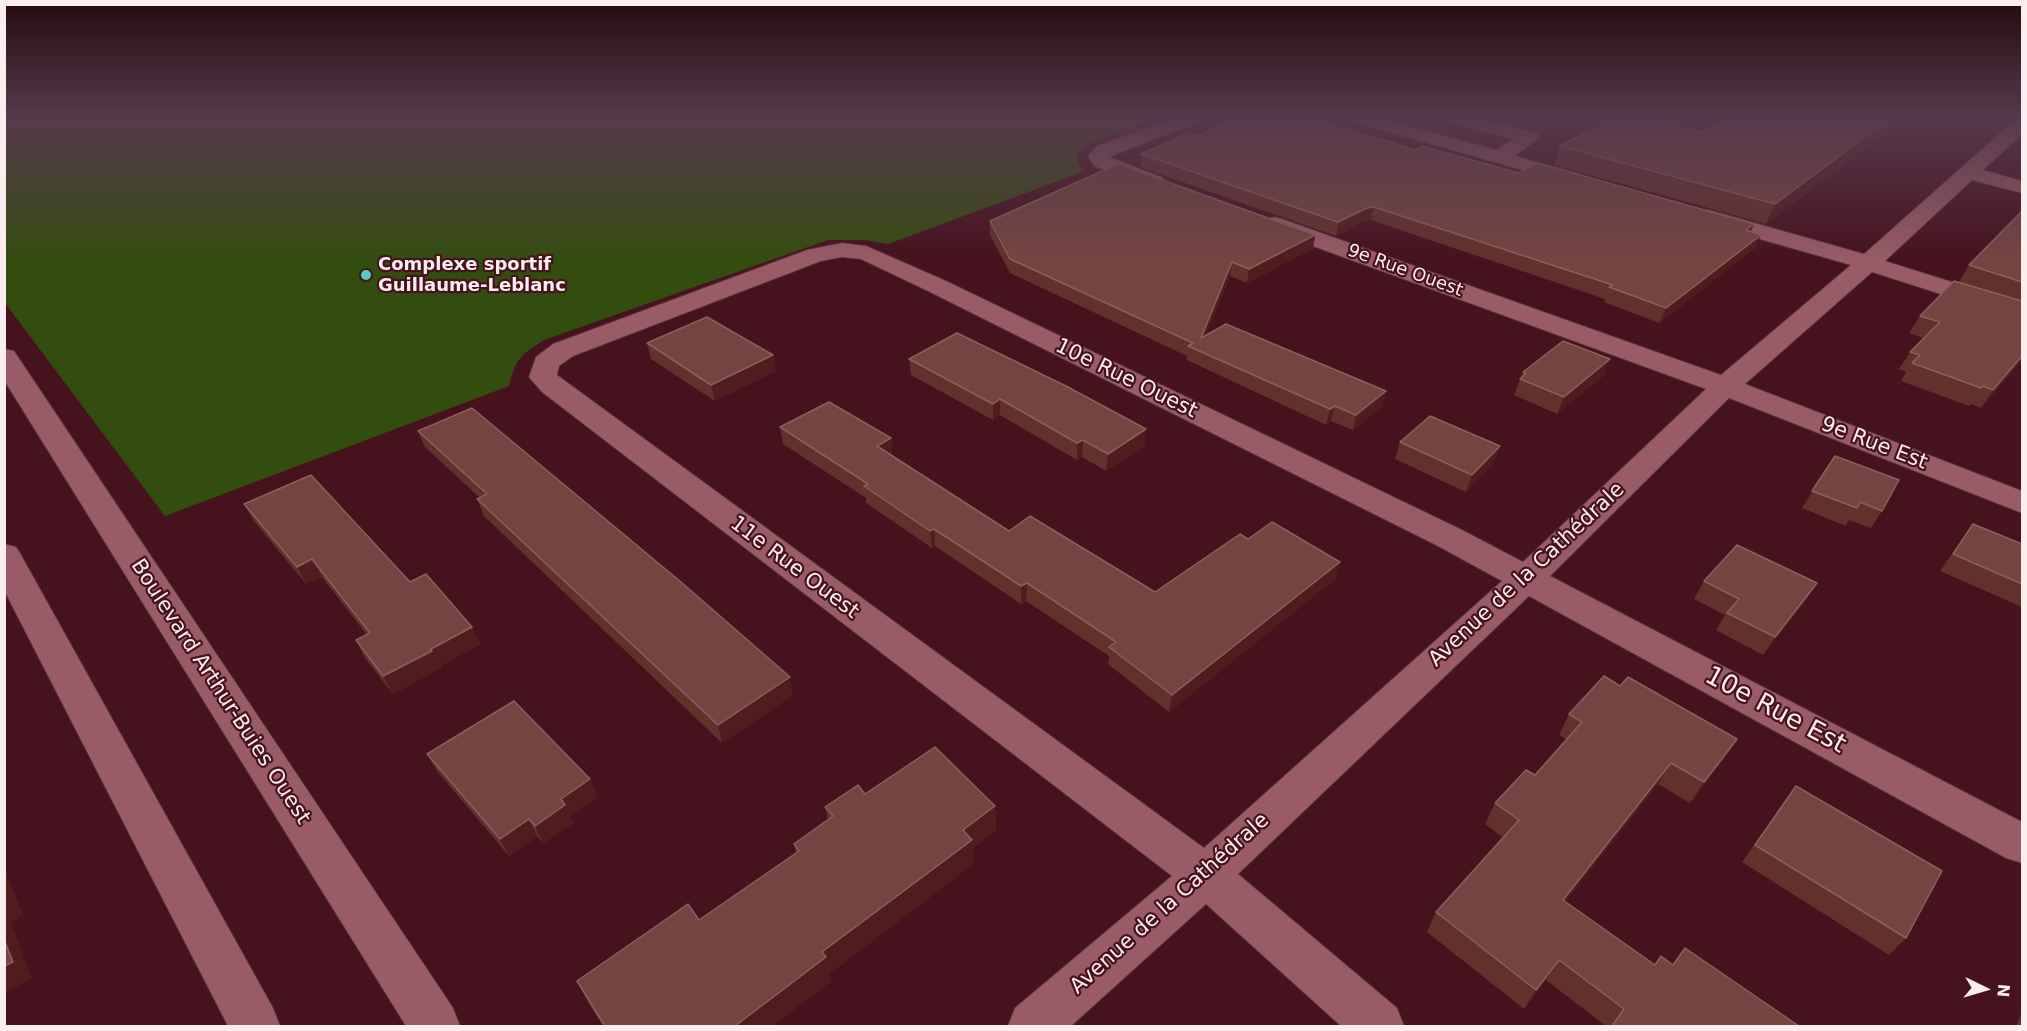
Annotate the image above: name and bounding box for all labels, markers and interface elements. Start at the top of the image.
street label: 9e Rue Ouest [1344,240,1466,302]
place label: Complexe sportif Guillaume-Leblanc [378,254,566,296]
marker: Complexe sportif Guillaume-Leblanc [359,268,373,282]
street label: 10e Rue Ouest [1051,334,1201,424]
street label: 9e Rue Est [1817,412,1931,476]
street label: Avenue de la Cathédrale [1424,478,1630,672]
street label: 11e Rue Ouest [725,511,863,625]
street label: Boulevard Arthur-Buies Ouest [125,555,315,829]
street label: 10e Rue Est [1699,661,1851,761]
street label: Avenue de la Cathédrale [1065,808,1275,1000]
north arrow [1955,959,2015,1019]
text: N [1993,983,2013,998]

